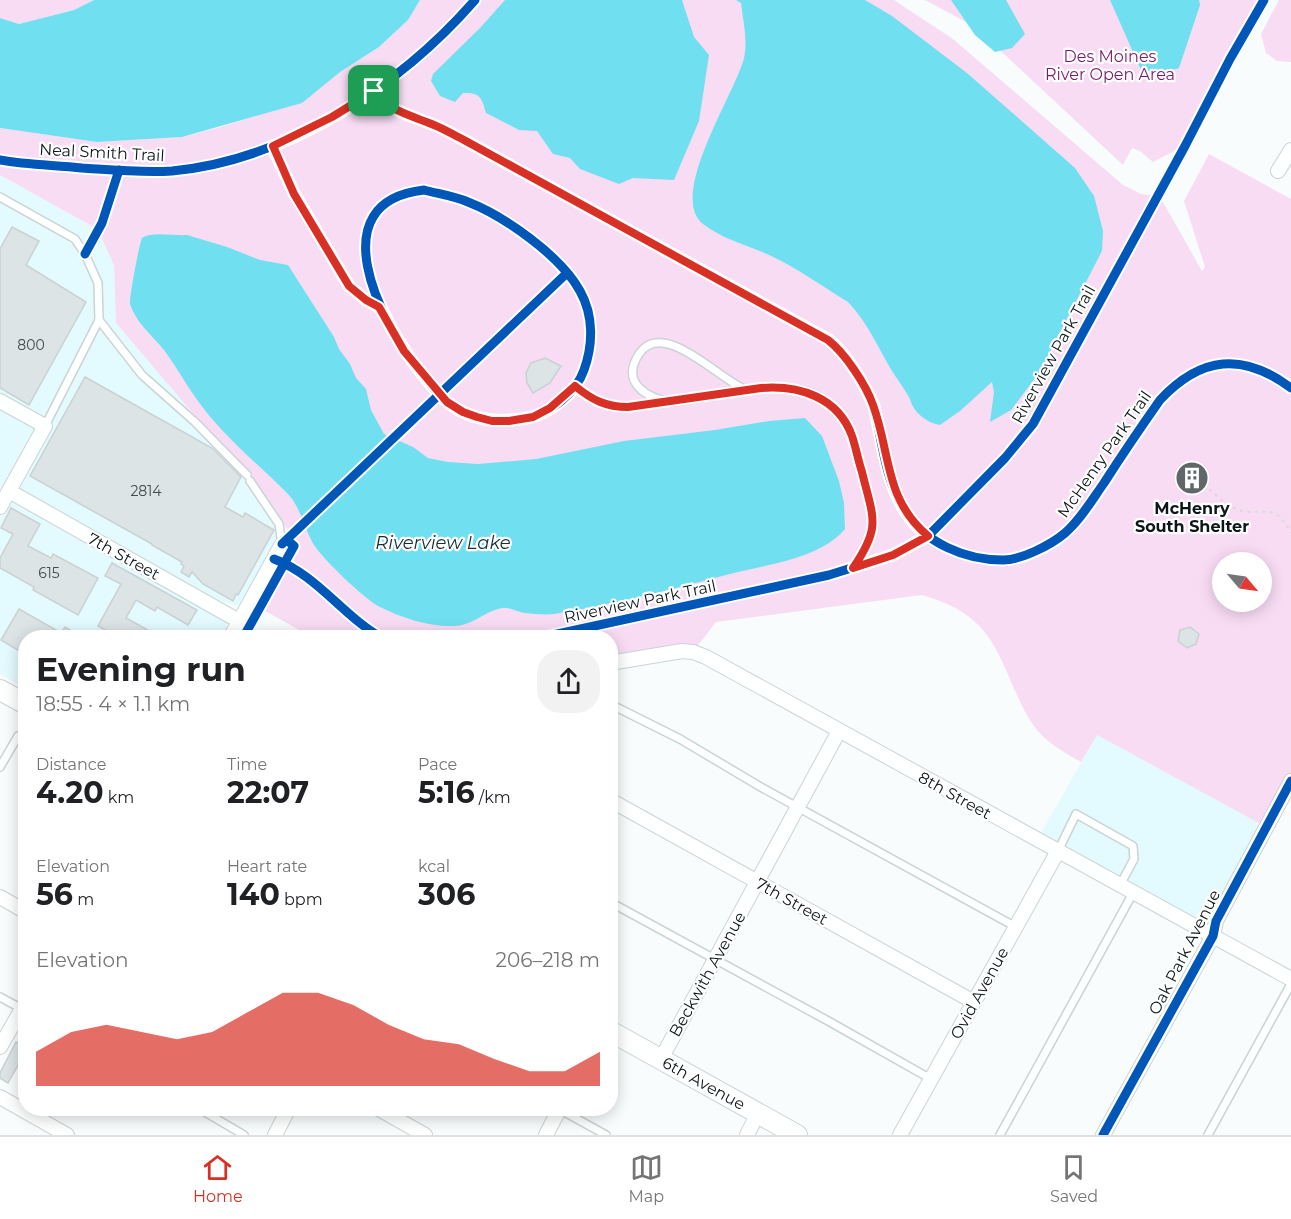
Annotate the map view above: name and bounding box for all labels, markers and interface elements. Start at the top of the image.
park label: Des Moines River Open Area [1045,47,1175,84]
pin [348,65,399,116]
icon: arrive [357,74,390,107]
street label: Neal Smith Trail [39,140,165,165]
street label: Riverview Park Trail [1008,282,1099,427]
house number: 800 [17,336,45,354]
street label: McHenry Park Trail [1053,387,1155,521]
building icon: McHenry South Shelter [1174,460,1210,496]
house number: 2814 [130,482,162,500]
place label: McHenry South Shelter [1135,499,1249,536]
street label: 7th Street [85,529,163,584]
water label: Riverview Lake [375,532,511,554]
north arrow [1212,552,1272,612]
map controls [1212,552,1272,612]
house number: 615 [38,564,60,582]
street label: Riverview Park Trail [562,576,718,627]
text: Evening run [36,649,246,689]
button: share [537,650,600,713]
text: 18:55 · 4 × 1.1 km [36,692,190,716]
text: Distance [36,755,106,774]
text: Time [227,755,267,774]
text: Pace [418,755,457,774]
street label: 8th Street [915,768,995,823]
text: 4.20 [36,774,104,811]
text: 22:07 [227,774,309,811]
text: 5:16 [418,774,475,811]
text: km [104,788,134,807]
text: /km [475,788,511,807]
text: Elevation [36,857,110,876]
text: Heart rate [227,857,307,876]
text: kcal [418,857,450,876]
street label: 7th Street [753,874,831,929]
text: 56 [36,876,73,913]
text: 140 [227,876,280,913]
text: 306 [418,876,475,913]
street label: Oak Park Avenue [1145,887,1224,1018]
text: m [73,890,94,909]
text: bpm [280,890,323,909]
street label: Beckwith Avenue [665,908,750,1040]
street label: Ovid Avenue [946,944,1012,1042]
text: Elevation [36,948,128,972]
text: 206–218 m [496,948,600,972]
street label: 6th Avenue [659,1053,748,1114]
tab: Home [193,1151,243,1206]
tab: Map [629,1151,664,1206]
tab: Saved [1050,1151,1098,1206]

